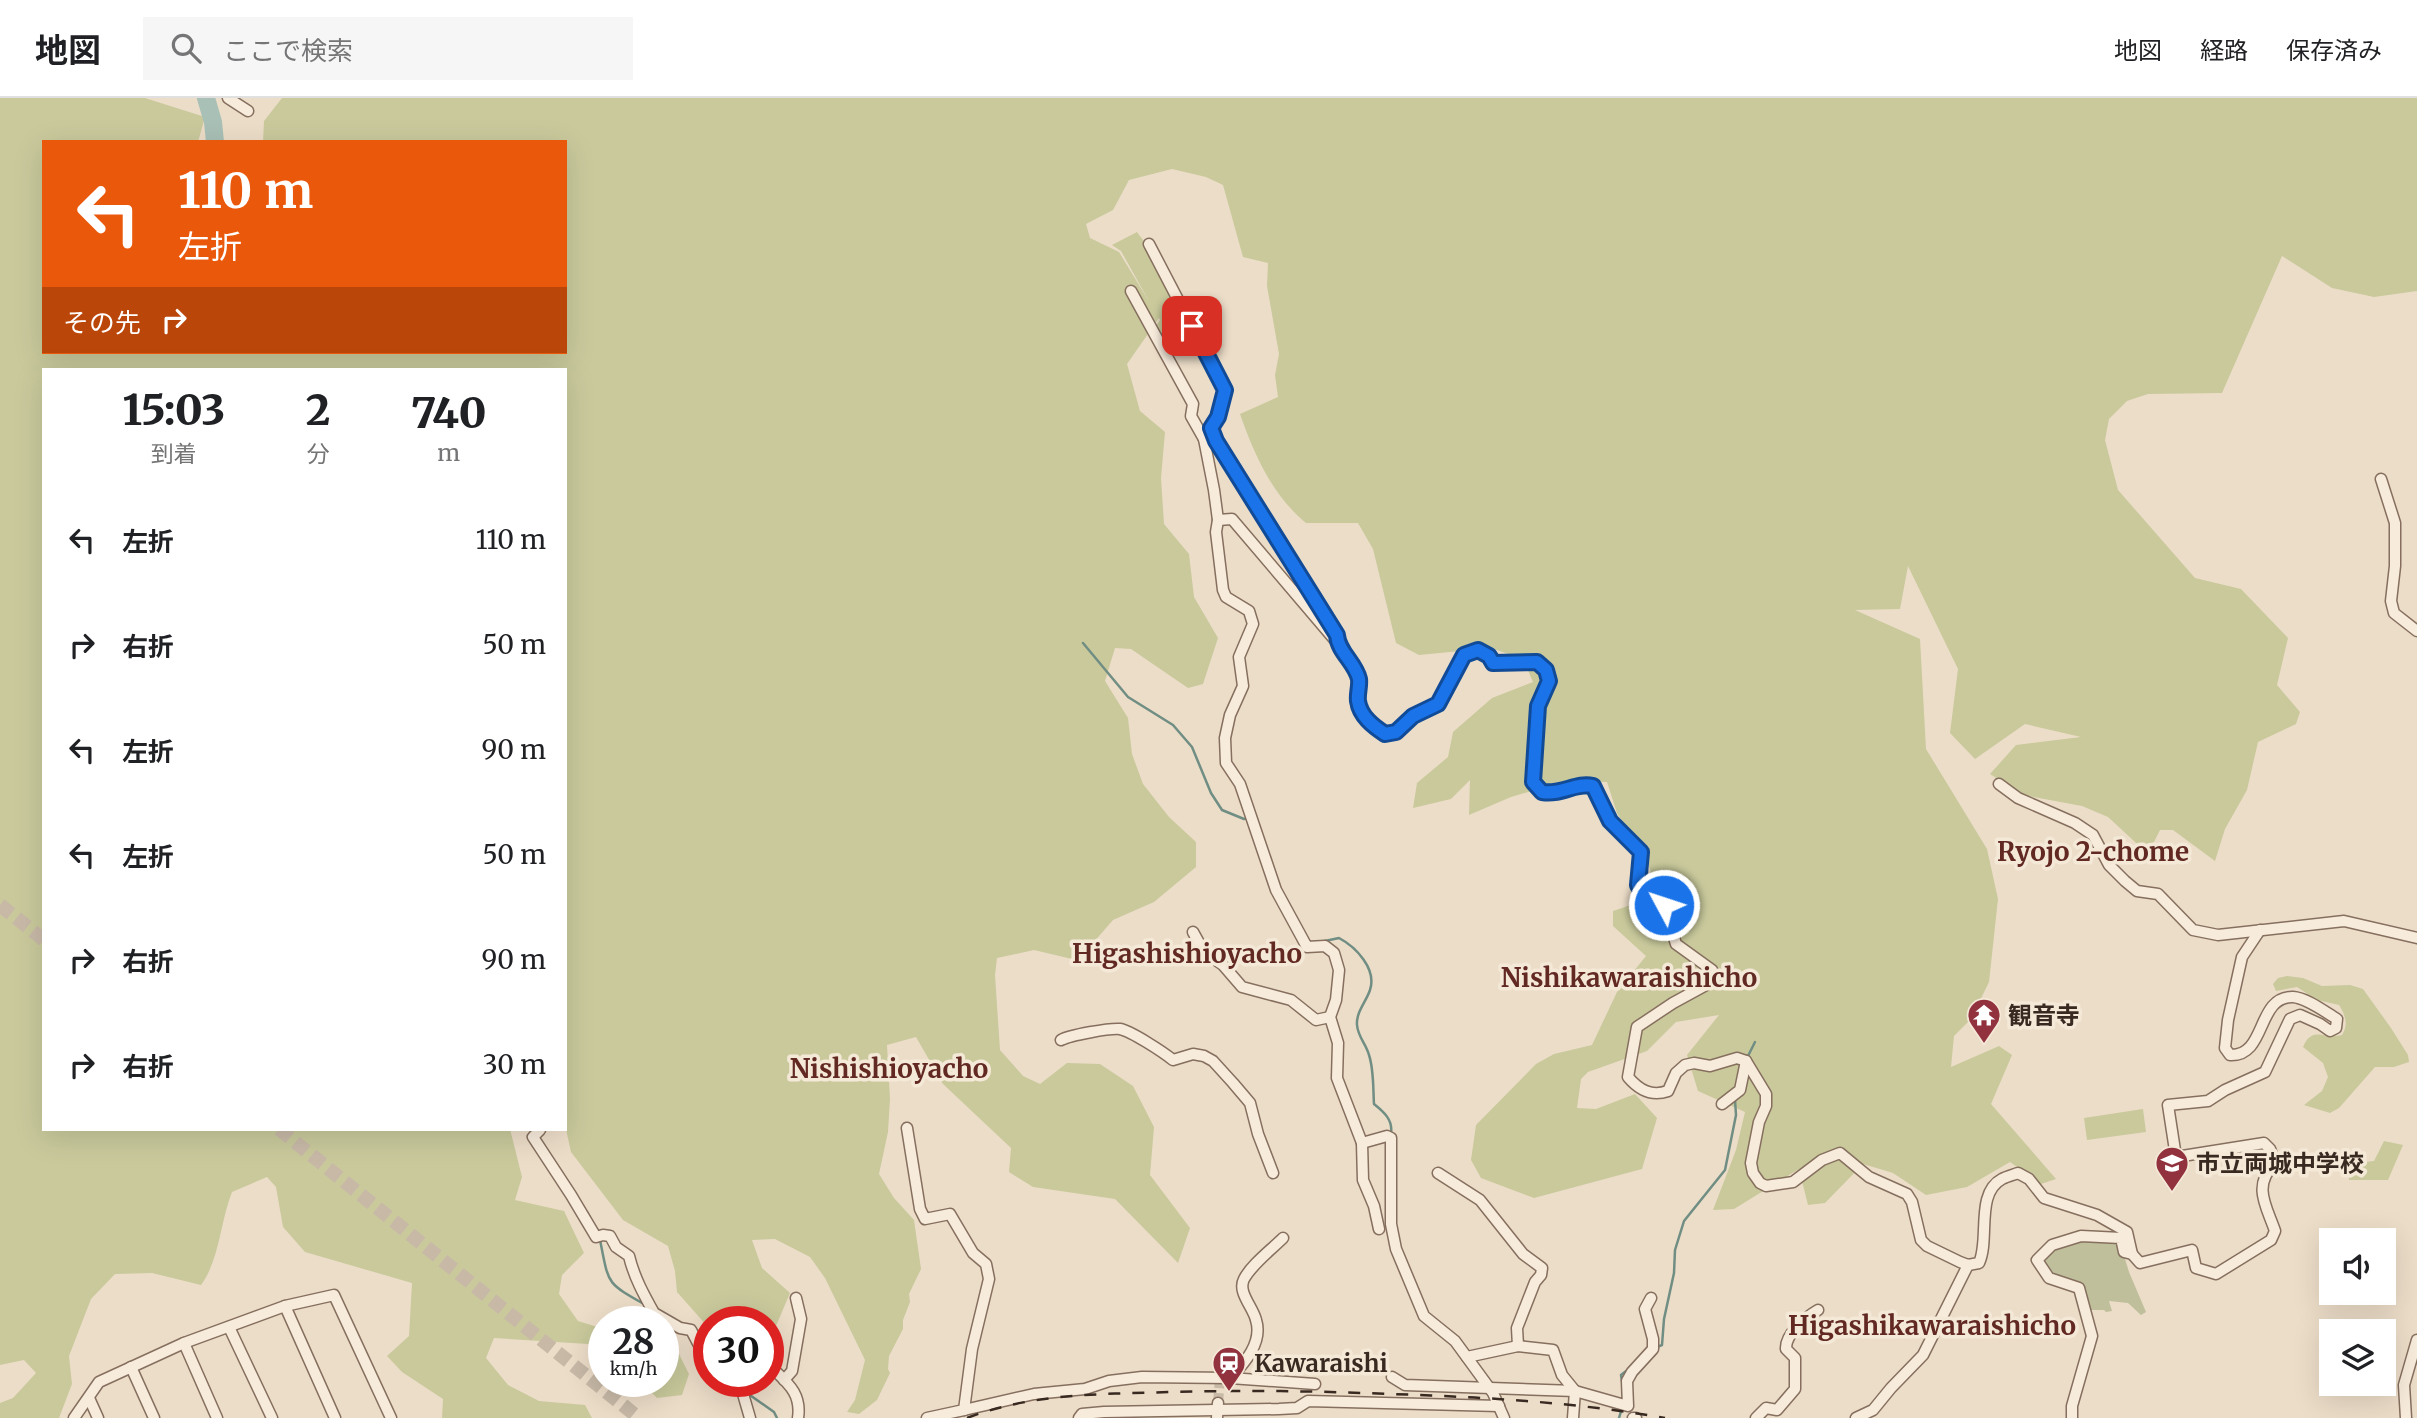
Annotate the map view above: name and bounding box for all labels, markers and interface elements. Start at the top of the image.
search box [143,17,633,80]
icon: search [167,29,205,67]
text: 地図 [35,30,101,71]
text: ここで検索 [223,34,353,67]
text: 地図 [2114,35,2162,66]
text: 経路 [2200,35,2248,66]
text: 保存済み [2286,35,2382,66]
text: 110 m [178,160,313,221]
icon: left [63,168,154,259]
text: 左折 [178,227,242,267]
pin [1162,296,1222,356]
icon: right [155,301,193,339]
text: その先 [63,306,141,339]
icon: arrive [1173,307,1211,345]
text: 15:03 [122,384,225,436]
text: 2 [306,384,330,436]
text: 740 [411,387,487,439]
text: m [437,438,460,467]
text: 到着 [151,439,197,468]
text: 分 [307,439,330,468]
icon: left [63,521,101,559]
text: 110 m [476,523,546,556]
text: 左折 [122,525,174,558]
icon: right [63,626,101,664]
text: 50 m [482,628,546,661]
text: 右折 [122,630,174,663]
icon: left [63,731,101,769]
text: 90 m [482,733,546,766]
text: 左折 [122,735,174,768]
district label: Ryojo 2-chome [1997,835,2189,868]
icon: left [63,836,101,874]
text: 50 m [482,838,546,871]
text: 左折 [122,840,174,873]
position arrow [1627,868,1701,942]
district label: Higashishioyacho [1072,937,1302,970]
icon: right [63,941,101,979]
text: 90 m [482,943,546,976]
text: 右折 [122,945,174,978]
district label: Nishikawaraishicho [1501,961,1757,994]
temple icon: 観音寺 [1965,996,2003,1045]
place label: 観音寺 [2008,1000,2080,1031]
icon: right [63,1046,101,1084]
text: 30 m [483,1048,546,1081]
text: 右折 [122,1050,174,1083]
district label: Nishishioyacho [790,1052,988,1085]
school or university icon: 市立両城中学校 [2153,1144,2191,1193]
place label: 市立両城中学校 [2196,1148,2364,1179]
map controls [2319,1228,2396,1396]
button: sound [2319,1228,2396,1305]
speed limit sign: 30 [693,1306,784,1397]
district label: Higashikawaraishicho [1788,1309,2076,1342]
button: layers [2319,1319,2396,1396]
text: 28 [612,1320,655,1364]
station icon: Kawaraishi [1210,1344,1248,1393]
place label: Kawaraishi [1254,1348,1388,1379]
text: km/h [610,1357,657,1380]

